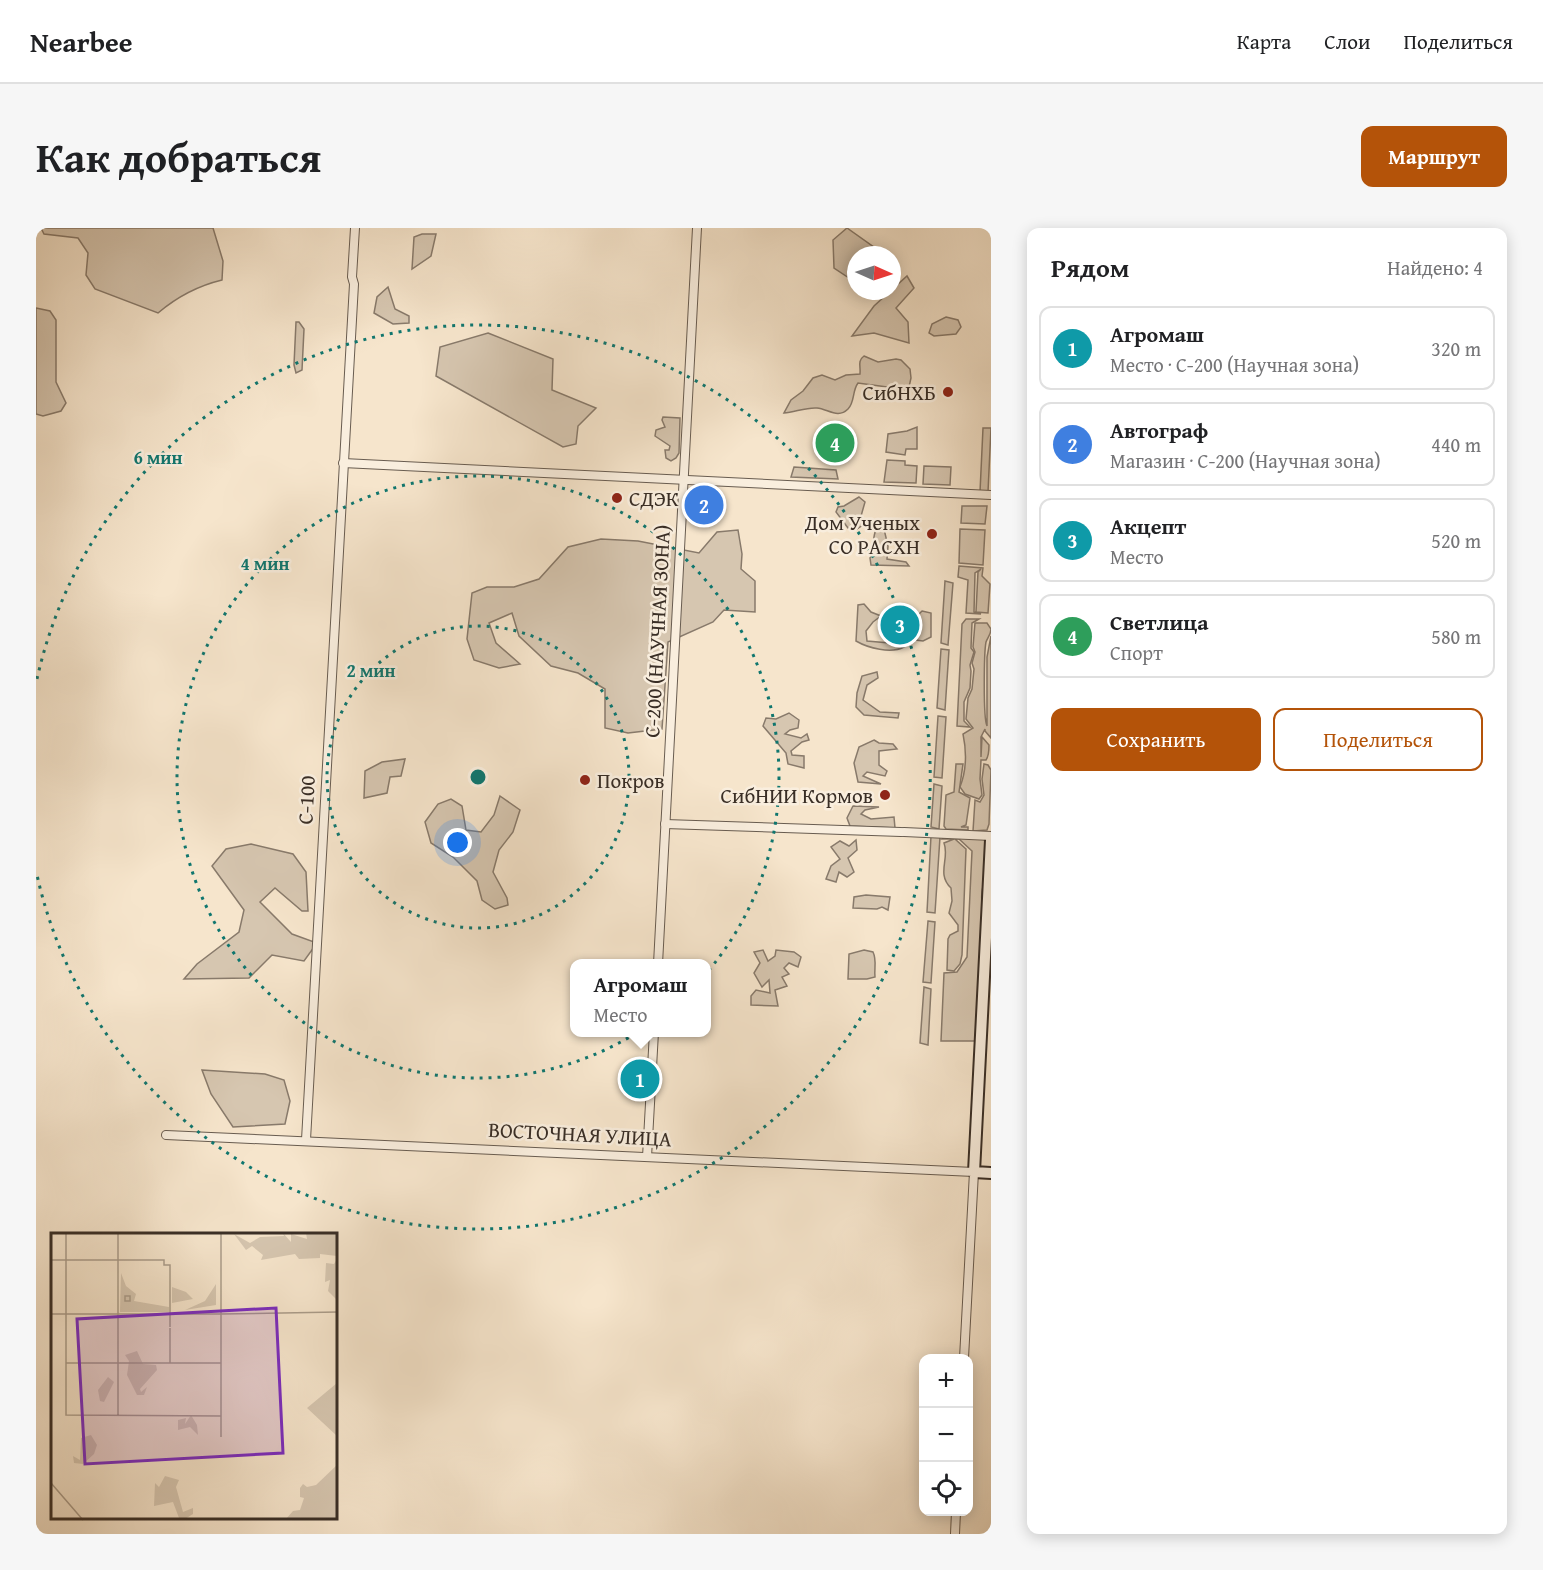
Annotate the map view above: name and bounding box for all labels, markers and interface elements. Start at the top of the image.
text: Nearbee [30,21,133,62]
text: Карта [1237,26,1291,57]
text: Слои [1324,26,1370,57]
text: Поделиться [1403,26,1513,57]
text: Как добраться [36,126,321,187]
button: Маршрут [1361,126,1507,187]
north arrow [847,246,901,300]
text: Рядом [1051,248,1129,287]
text: Найдено: 4 [1387,253,1483,282]
text: Агромаш [1110,318,1204,350]
text: 1 [1067,334,1078,363]
text: 320 m [1431,334,1481,363]
text: Место · С-200 (Научная зона) [1110,350,1359,379]
place label: СибНХБ [862,377,936,408]
marker: СибНХБ [941,385,955,399]
text: Автограф [1110,414,1208,446]
pin: 4 [816,420,854,466]
text: 2 [1067,430,1078,459]
text: 440 m [1431,430,1481,459]
text: 6 мин [133,444,183,471]
text: Магазин · С-200 (Научная зона) [1110,446,1381,475]
pin: 2 [684,482,724,528]
place label: СДЭК [629,483,679,514]
marker: СДЭК [610,491,624,505]
place label: Дом Ученых СО РАСХН [804,507,920,562]
text: Акцепт [1110,510,1186,542]
street label: С-200 (НАУЧНАЯ ЗОНА) [636,524,678,738]
text: 3 [1067,526,1078,555]
text: 520 m [1431,526,1481,555]
marker: Дом Ученых СО РАСХН [925,527,939,541]
text: Место [1110,542,1164,571]
text: 4 мин [240,550,290,577]
pin: 3 [880,602,920,648]
text: Светлица [1110,606,1208,638]
text: 4 [1067,622,1078,651]
text: 580 m [1431,622,1481,651]
text: Спорт [1110,638,1163,667]
text: 2 мин [346,657,396,684]
button: Сохранить [1051,708,1261,771]
button: Поделиться [1273,708,1483,771]
place label: Покров [597,765,665,796]
centre of rings [468,767,488,787]
marker: Покров [578,773,592,787]
street label: С-100 [289,775,323,825]
place label: СибНИИ Кормов [721,780,873,811]
marker: СибНИИ Кормов [878,788,892,802]
your location [443,828,472,857]
popup [570,959,711,1037]
text: Агромаш [594,968,687,1000]
text: Место [594,1000,647,1029]
pin: 1 [620,1056,660,1102]
street label: ВОСТОЧНАЯ УЛИЦА [488,1114,673,1154]
inset map [51,1233,338,1519]
map controls [919,1354,973,1516]
button: + [919,1354,973,1408]
button: − [919,1408,973,1462]
button: locate [919,1462,973,1516]

